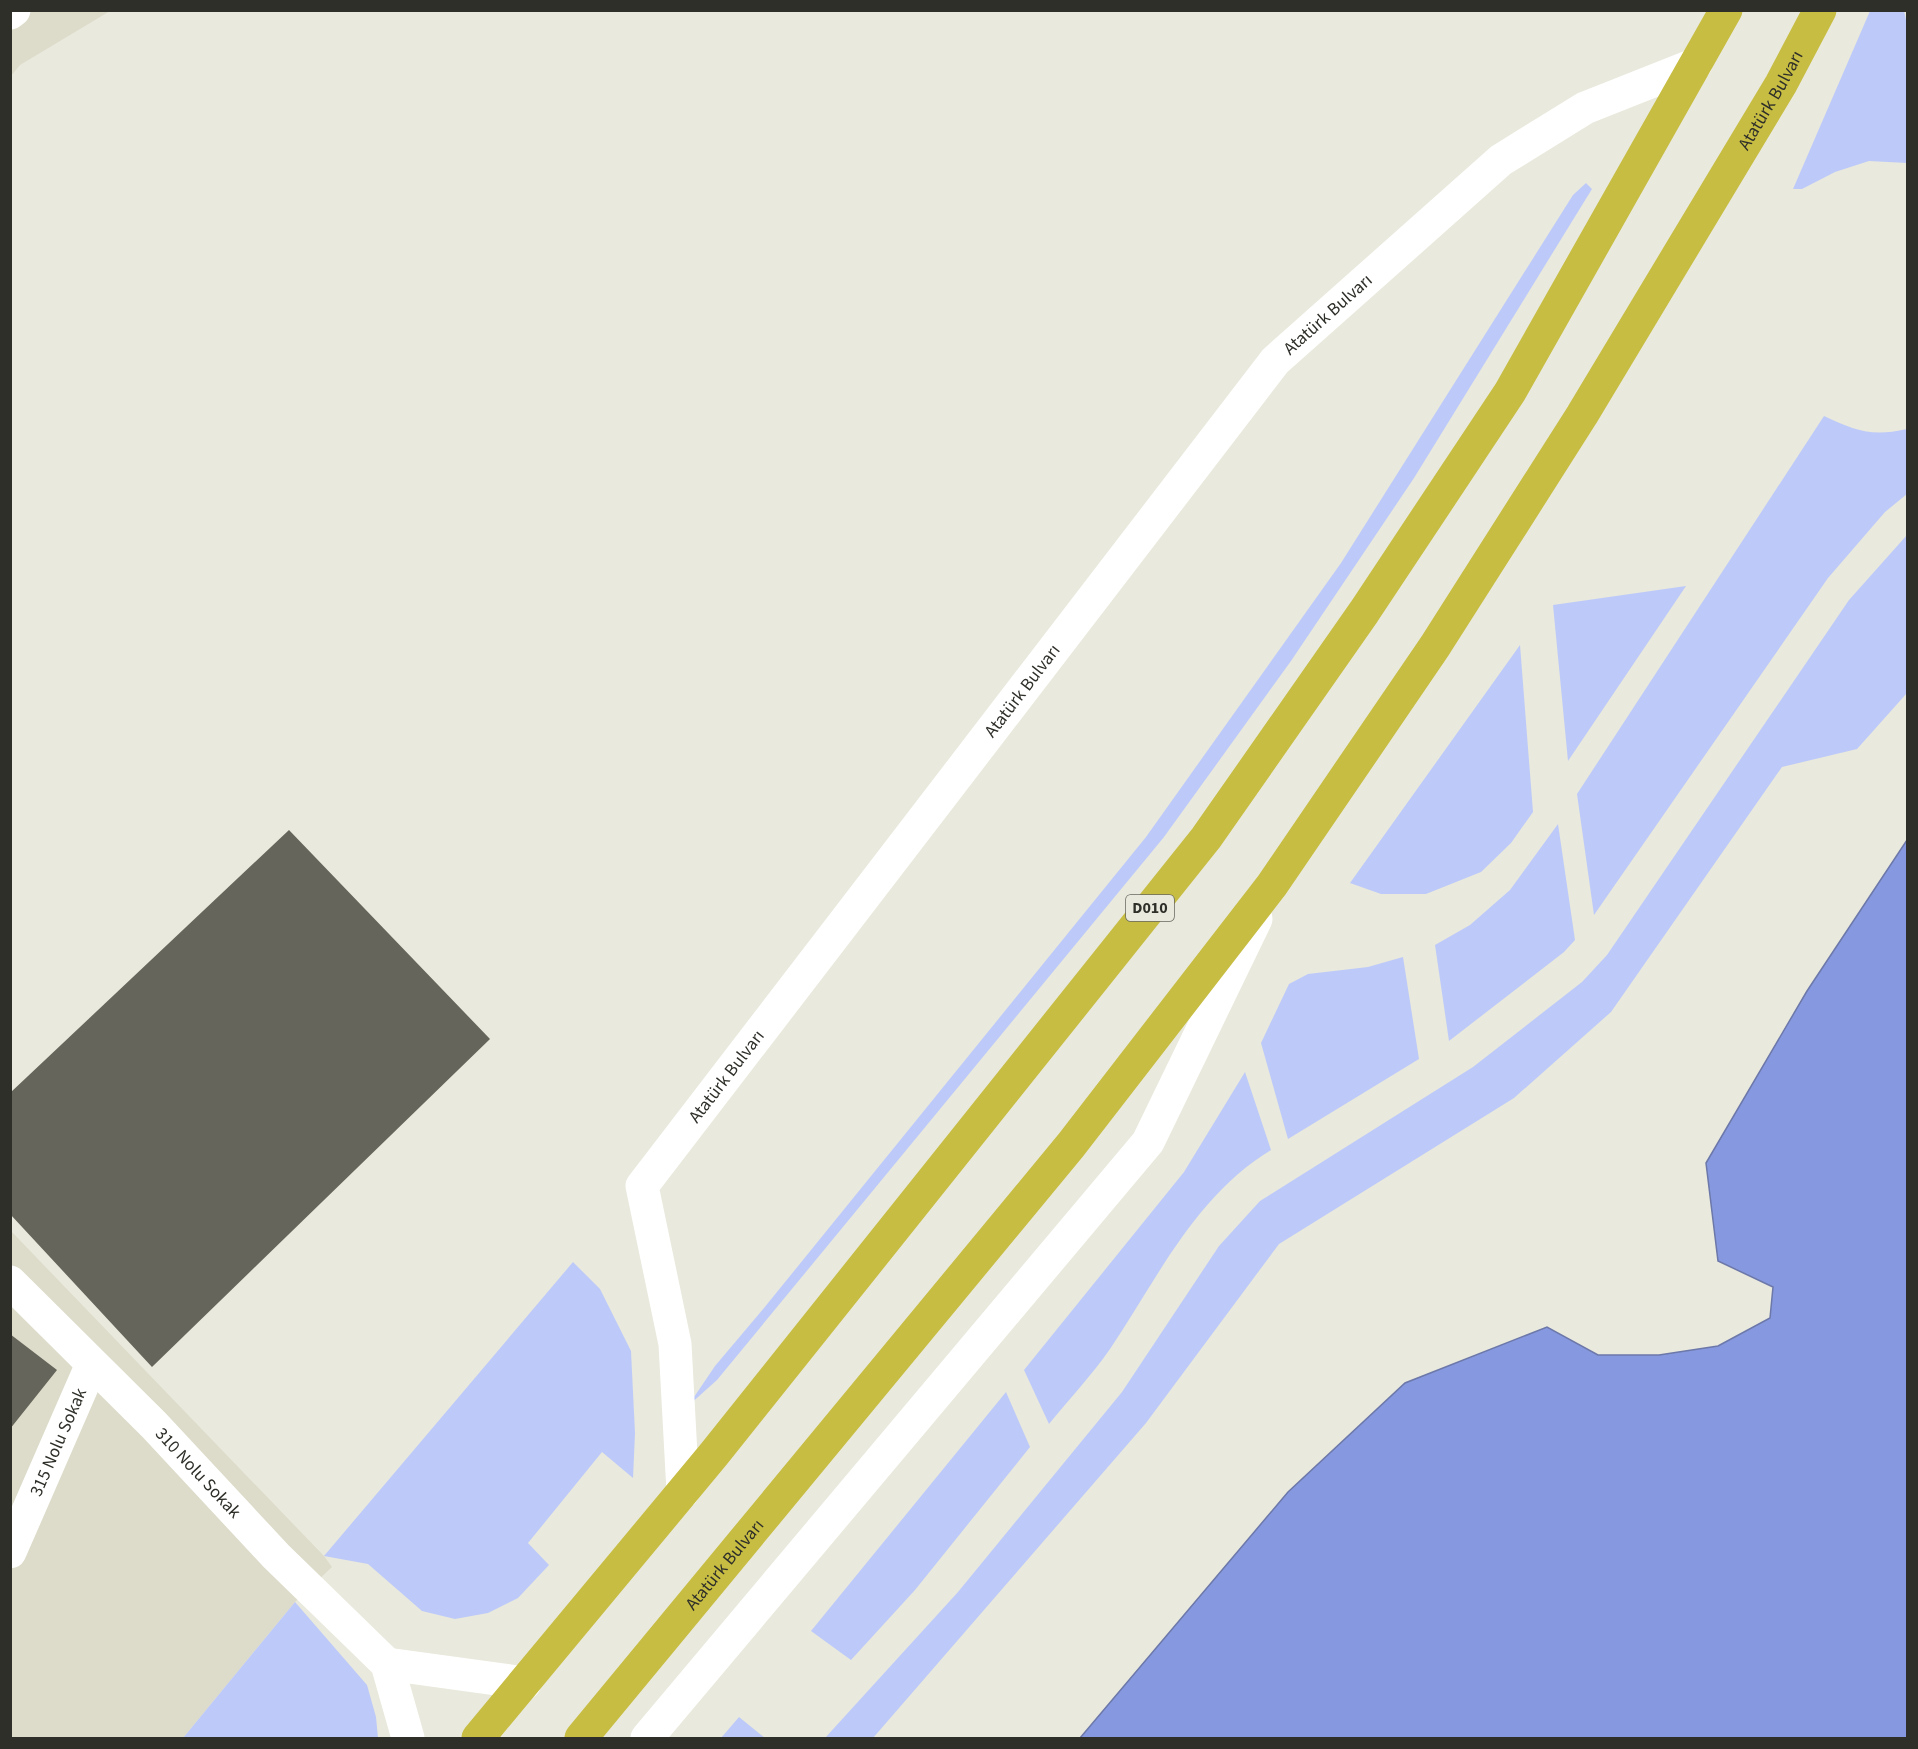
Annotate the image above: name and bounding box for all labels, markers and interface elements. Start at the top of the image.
street label: Atatürk Bulvarı [1732,46,1809,155]
street label: Atatürk Bulvarı [1278,268,1378,361]
street label: Atatürk Bulvarı [978,639,1066,742]
road number: D010 [1126,895,1174,921]
street label: Atatürk Bulvarı [682,1024,770,1128]
street label: 315 Nolu Sokak [23,1384,93,1500]
street label: 310 Nolu Sokak [150,1422,247,1524]
street label: Atatürk Bulvarı [679,1514,769,1616]

